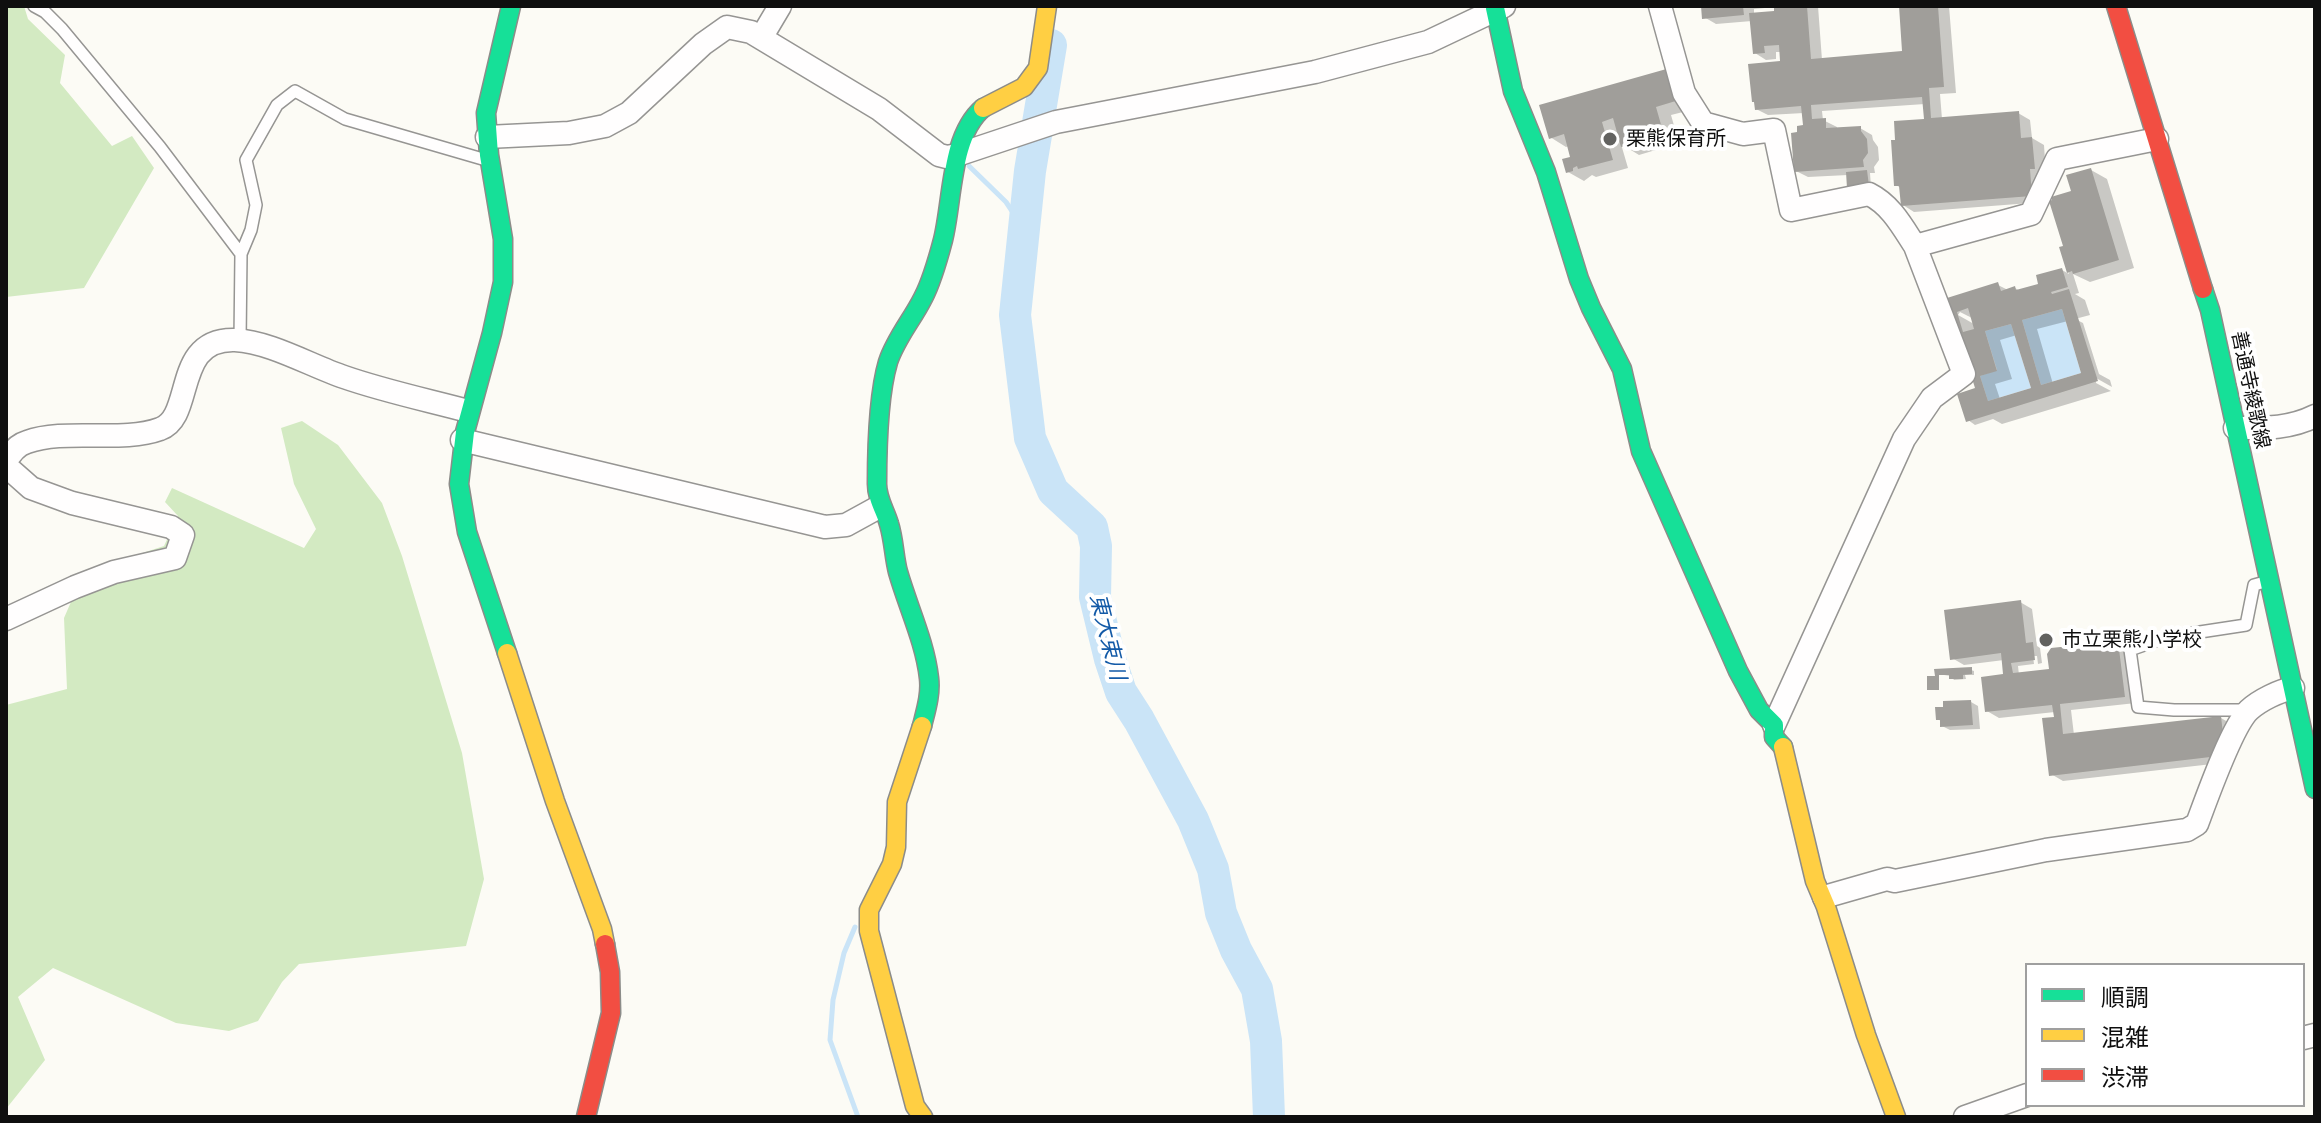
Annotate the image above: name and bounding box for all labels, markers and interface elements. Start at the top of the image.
place label: 栗熊保育所 [1626,127,1726,151]
marker: 栗熊保育所 [1601,130,1619,148]
street label: 善通寺綾歌線 [2226,329,2274,451]
water label: 東大束川 [1084,591,1130,683]
place label: 市立栗熊小学校 [2062,628,2202,652]
marker: 市立栗熊小学校 [2037,631,2055,649]
legend [2025,963,2305,1107]
text: 順調 [2101,981,2149,1013]
text: 混雑 [2101,1021,2149,1053]
text: 渋滞 [2101,1061,2149,1093]

